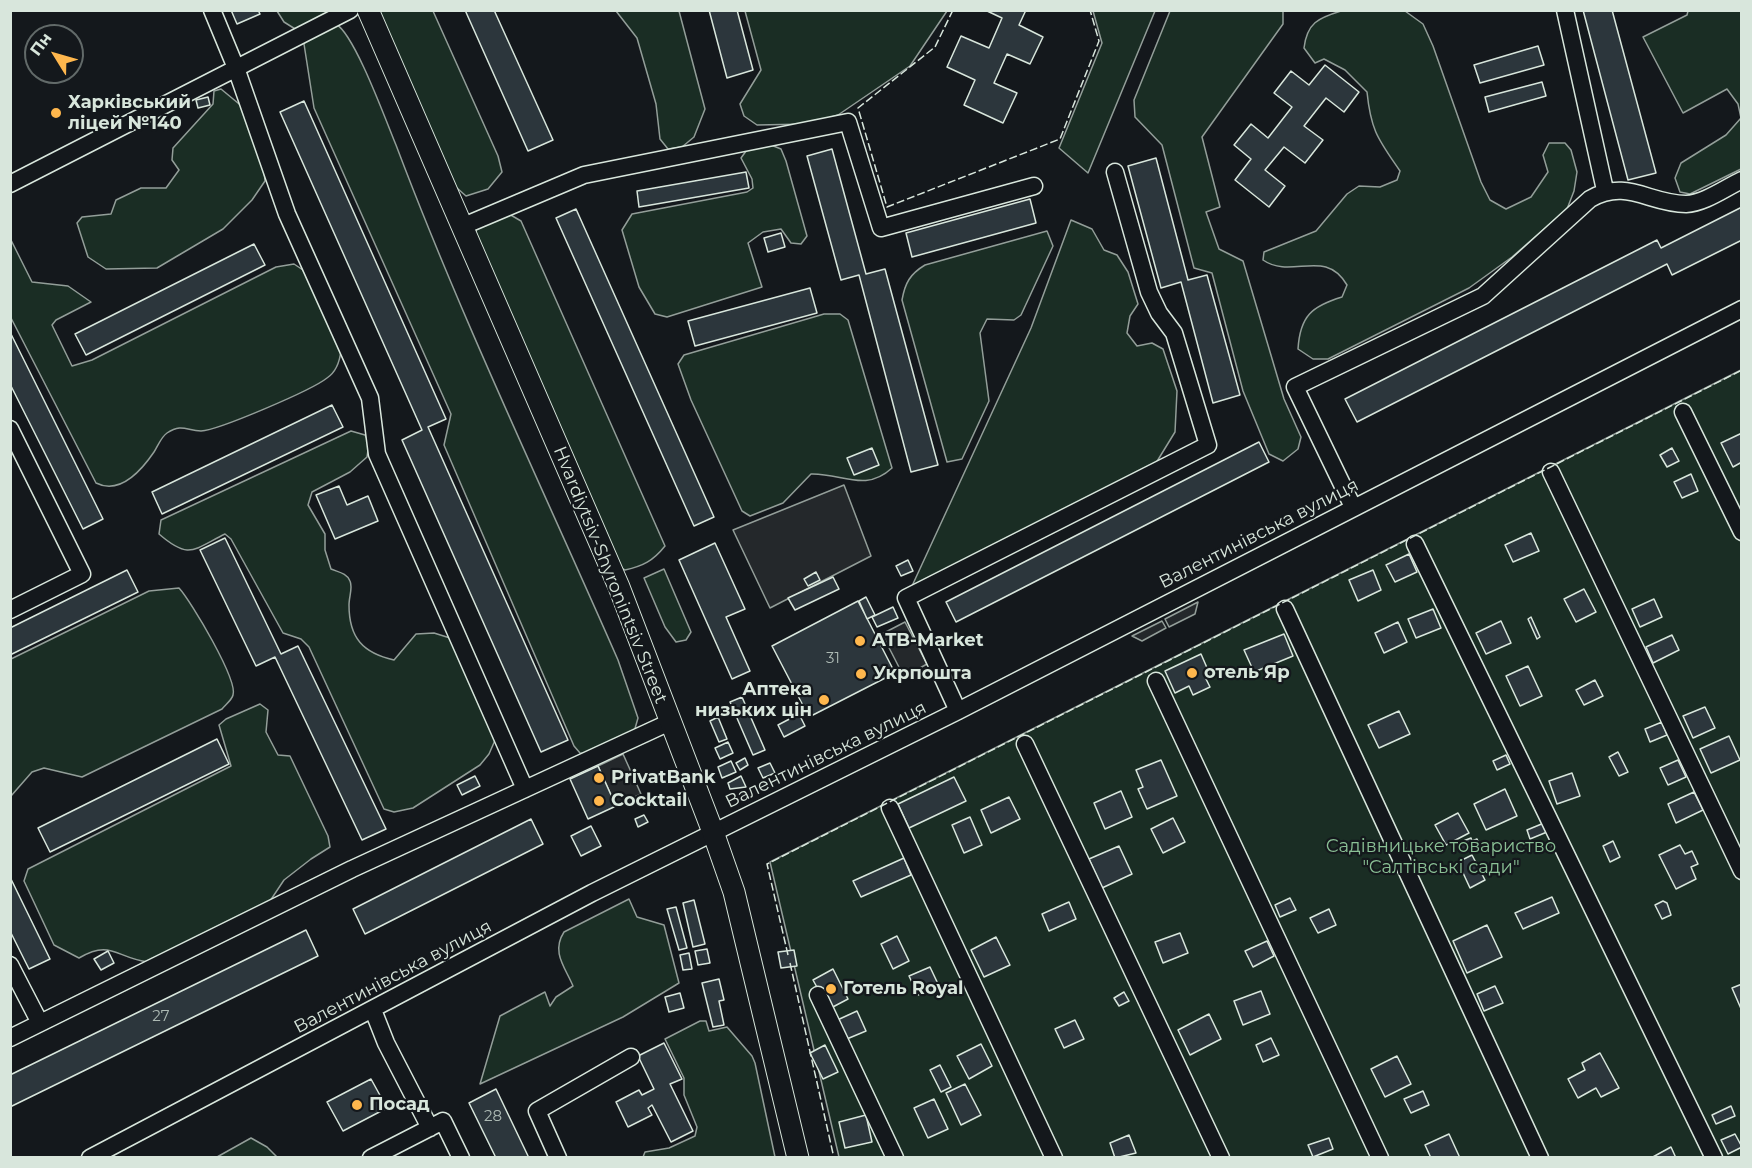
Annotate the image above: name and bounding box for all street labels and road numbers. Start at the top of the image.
street label: Hvardiytsiv-Shyronintsiv Street [548,443,672,707]
street label: Валентинівська вулиця [1156,474,1362,594]
street label: Валентинівська вулиця [722,697,930,813]
street label: Валентинівська вулиця [290,916,496,1038]

